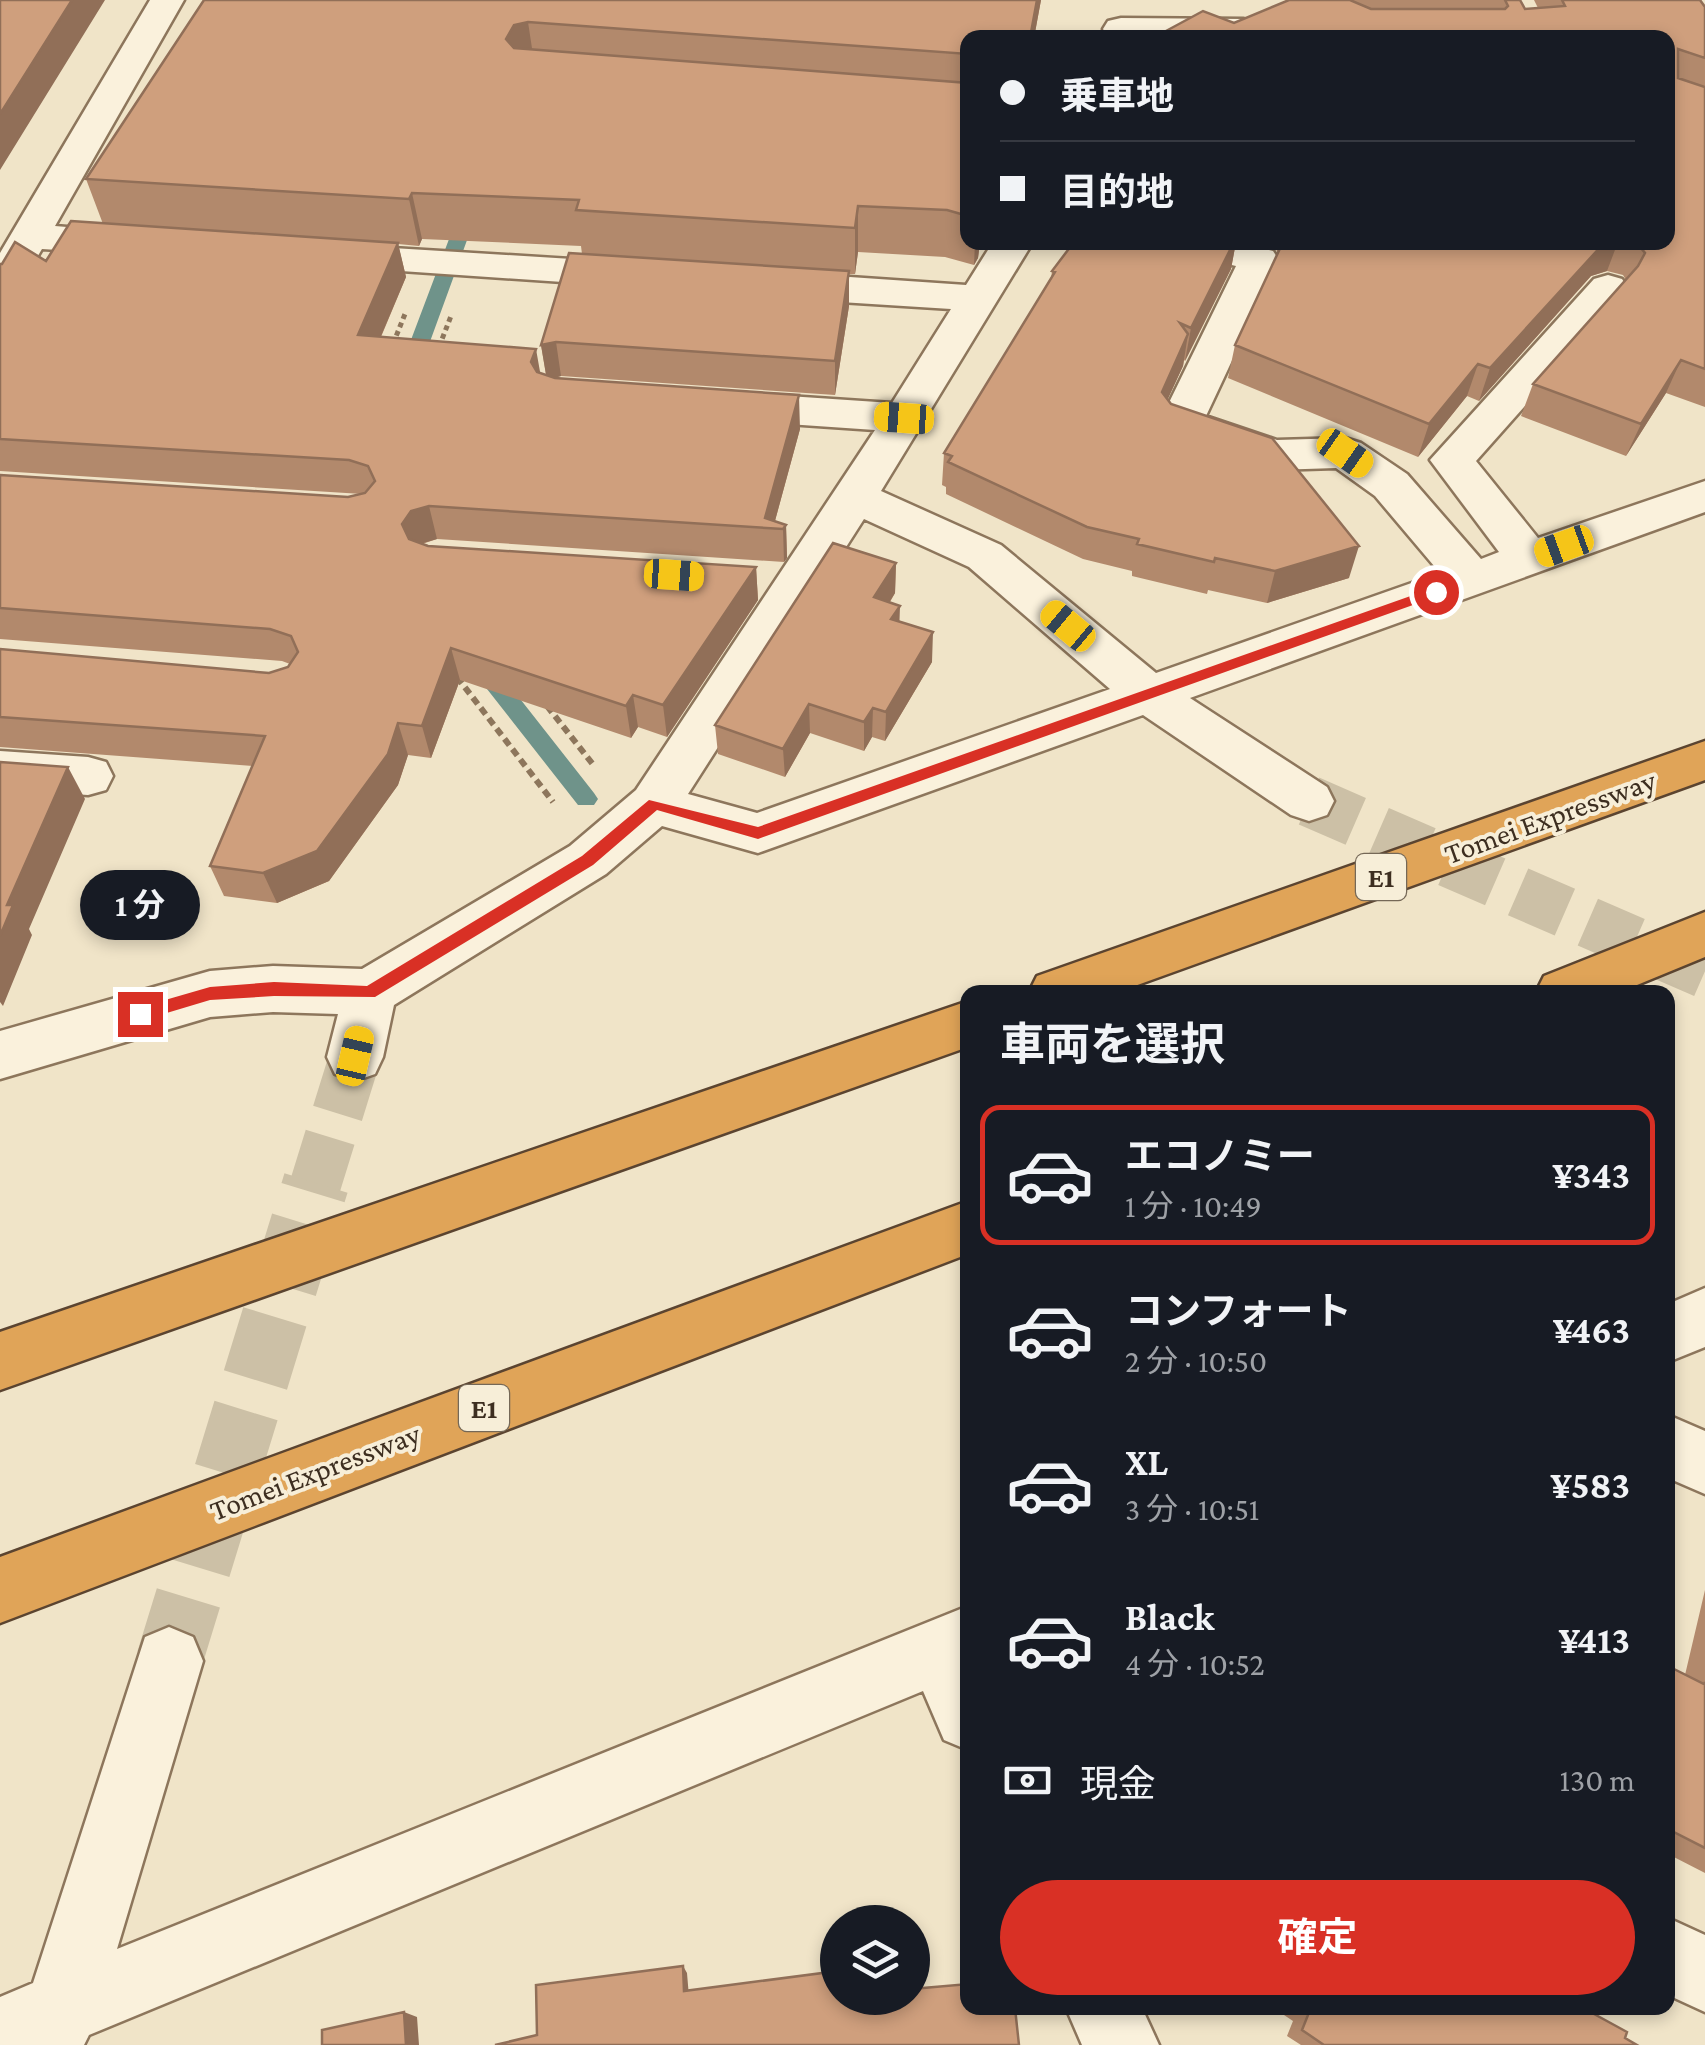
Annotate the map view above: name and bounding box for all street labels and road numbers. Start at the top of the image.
street label: Tomei Expressway [1440,763,1660,871]
road number: E1 [1356,854,1406,900]
road number: E1 [459,1385,509,1431]
street label: Tomei Expressway [205,1416,425,1528]

